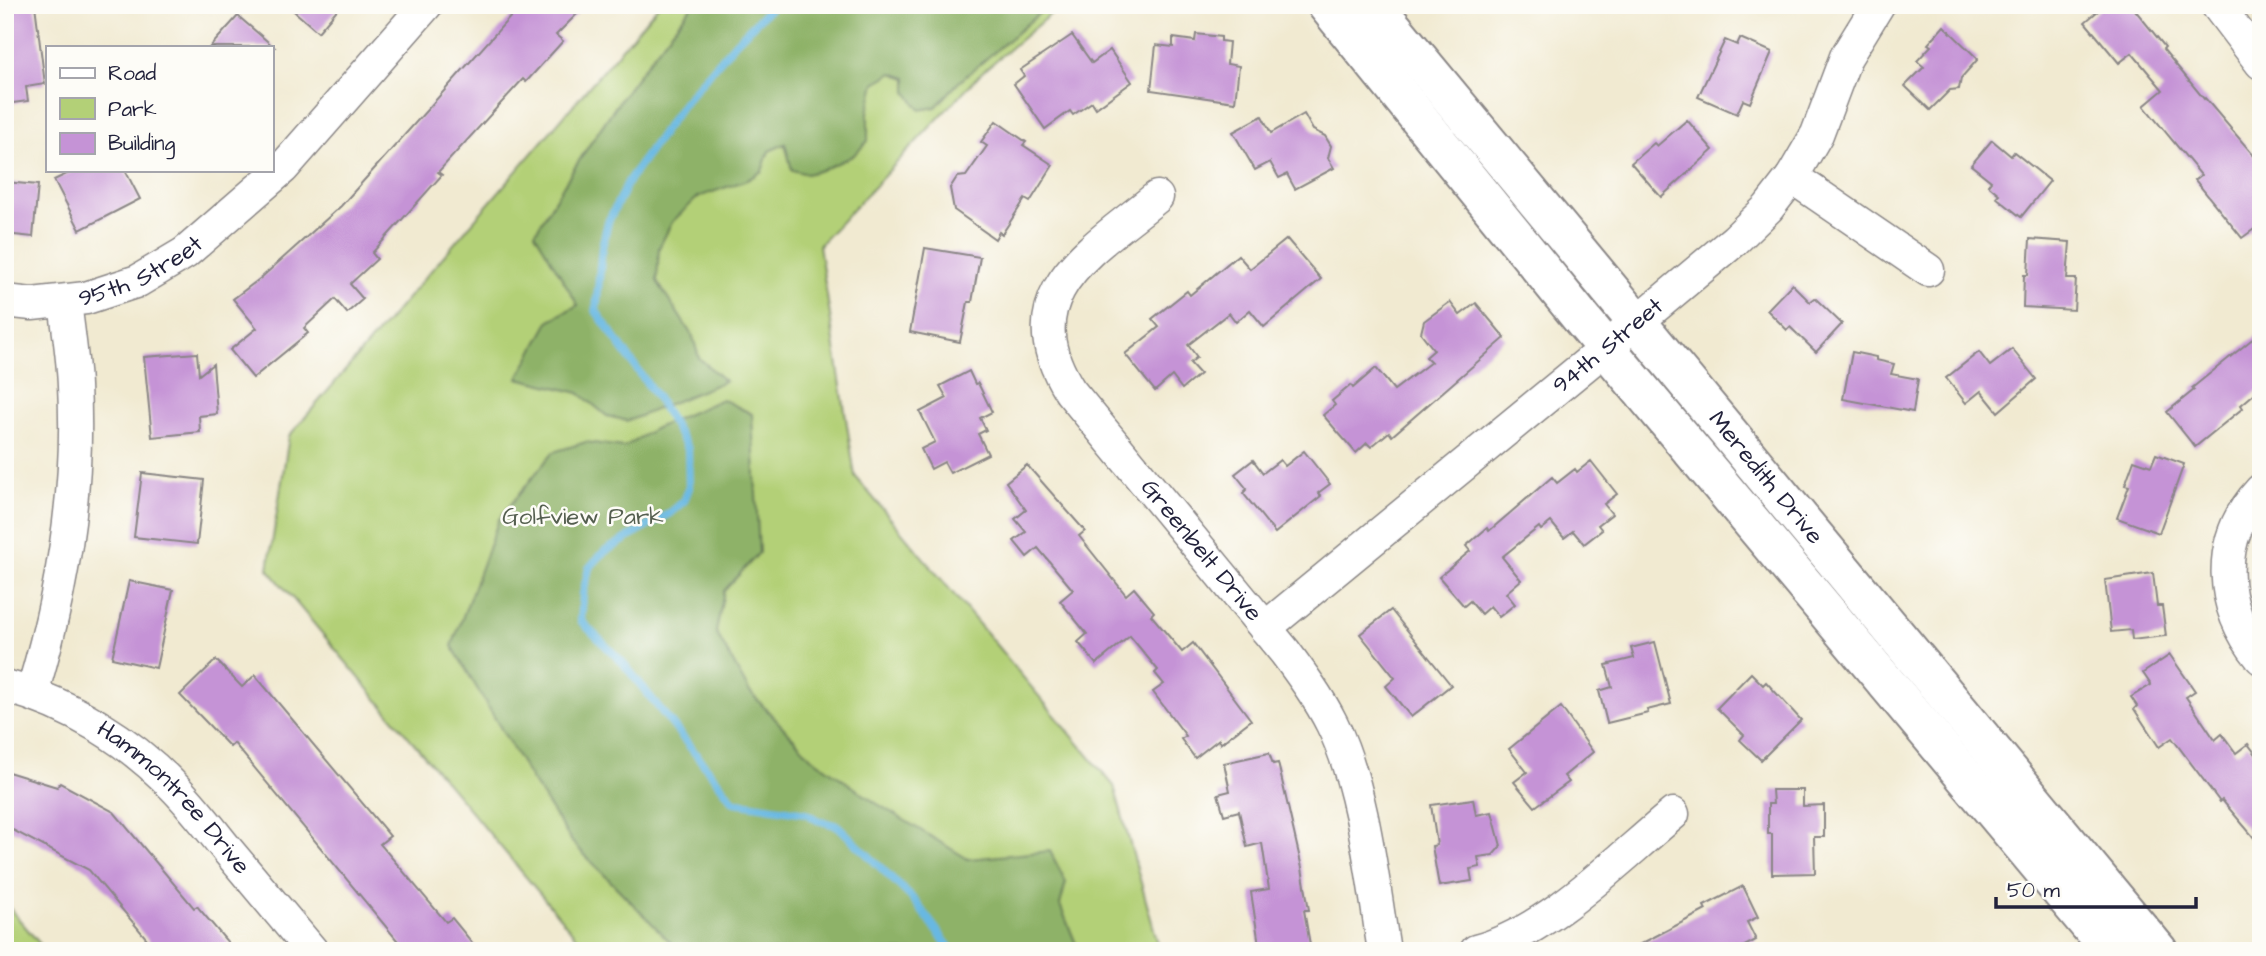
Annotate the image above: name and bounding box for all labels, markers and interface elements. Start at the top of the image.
legend [46,46,273,172]
text: Road [108,59,156,88]
text: Park [108,95,157,124]
text: Building [108,129,176,160]
street label: 95th Street [77,227,211,316]
street label: 94th Street [1545,290,1671,402]
street label: Meredith Drive [1700,404,1831,552]
street label: Greenbelt Drive [1133,472,1270,629]
park label: Golfview Park [502,500,664,534]
street label: Hammontree Drive [90,712,258,882]
scale bar [1996,865,2196,909]
text: 50 m [2007,876,2061,905]

